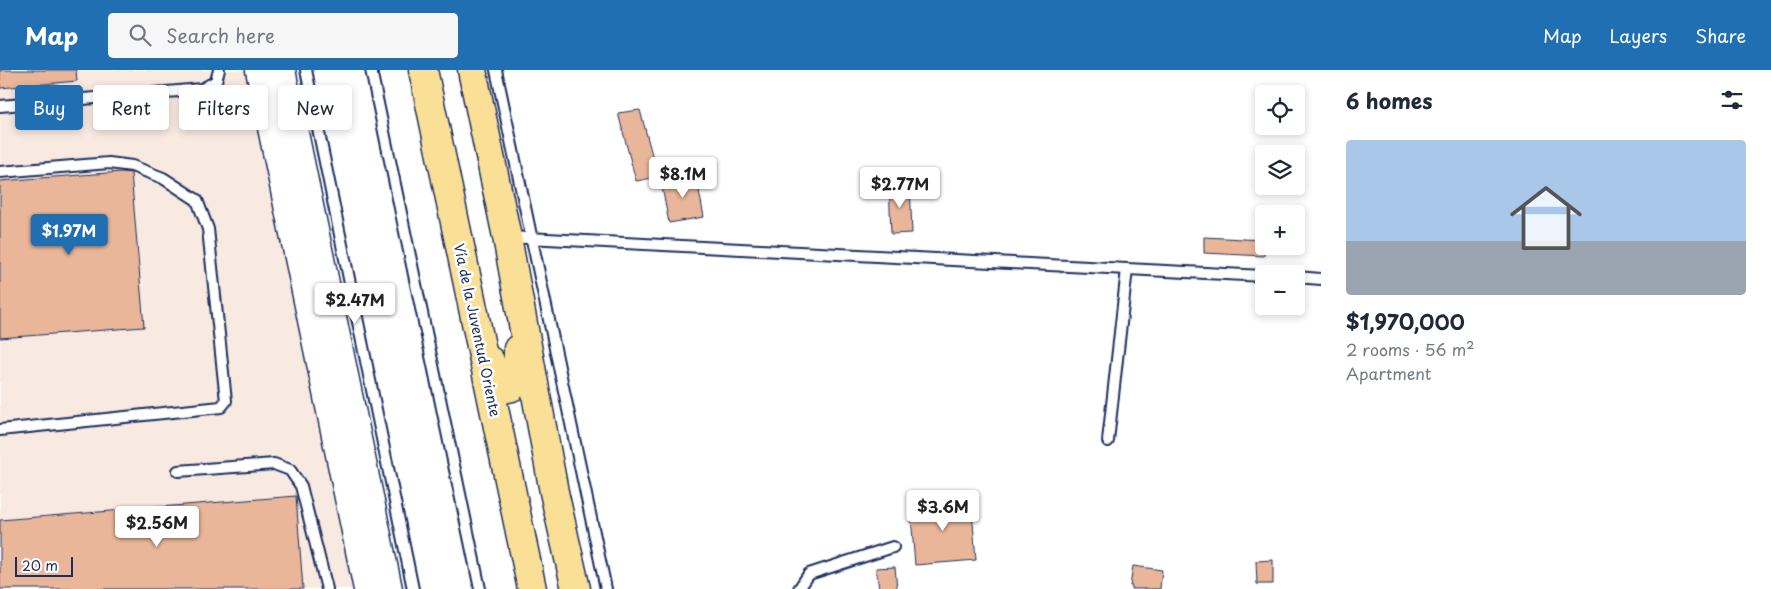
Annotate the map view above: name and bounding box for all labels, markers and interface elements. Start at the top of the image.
search box [108,13,458,58]
text: Map [25,17,78,53]
icon: search [126,21,154,49]
text: Search here [166,21,275,49]
text: Map [1543,22,1582,49]
text: Layers [1610,22,1667,49]
text: Share [1695,22,1746,49]
text: 6 homes [1346,84,1432,116]
chip: Buy [15,85,83,130]
chip: Rent [93,85,169,130]
chip: Filters [179,85,268,130]
chip: New [278,85,352,130]
map controls [1255,85,1305,315]
button: locate [1255,85,1305,135]
icon: filters [1718,86,1746,114]
button: layers [1255,145,1305,195]
pin: $8.1M [648,156,718,199]
text: $8.1M [660,161,706,185]
pin: $2.77M [859,166,941,209]
text: $2.77M [871,171,929,195]
icon: home [1501,173,1591,263]
button: + [1255,205,1305,255]
pin: $1.97M [28,214,110,256]
text: $1.97M [42,218,96,242]
street label: Vía de la Juventud Oriente [449,241,506,419]
button: − [1255,265,1305,315]
pin: $2.47M [314,282,396,325]
text: $2.47M [325,287,385,311]
text: $1,970,000 [1346,305,1465,337]
text: 2 rooms · 56 m² [1346,337,1475,361]
text: Apartment [1346,361,1431,385]
pin: $3.6M [908,490,978,532]
text: $3.6M [917,494,969,518]
pin: $2.56M [116,506,198,548]
text: $2.56M [126,510,188,534]
scale bar [15,554,72,577]
text: 20 m [22,555,58,576]

